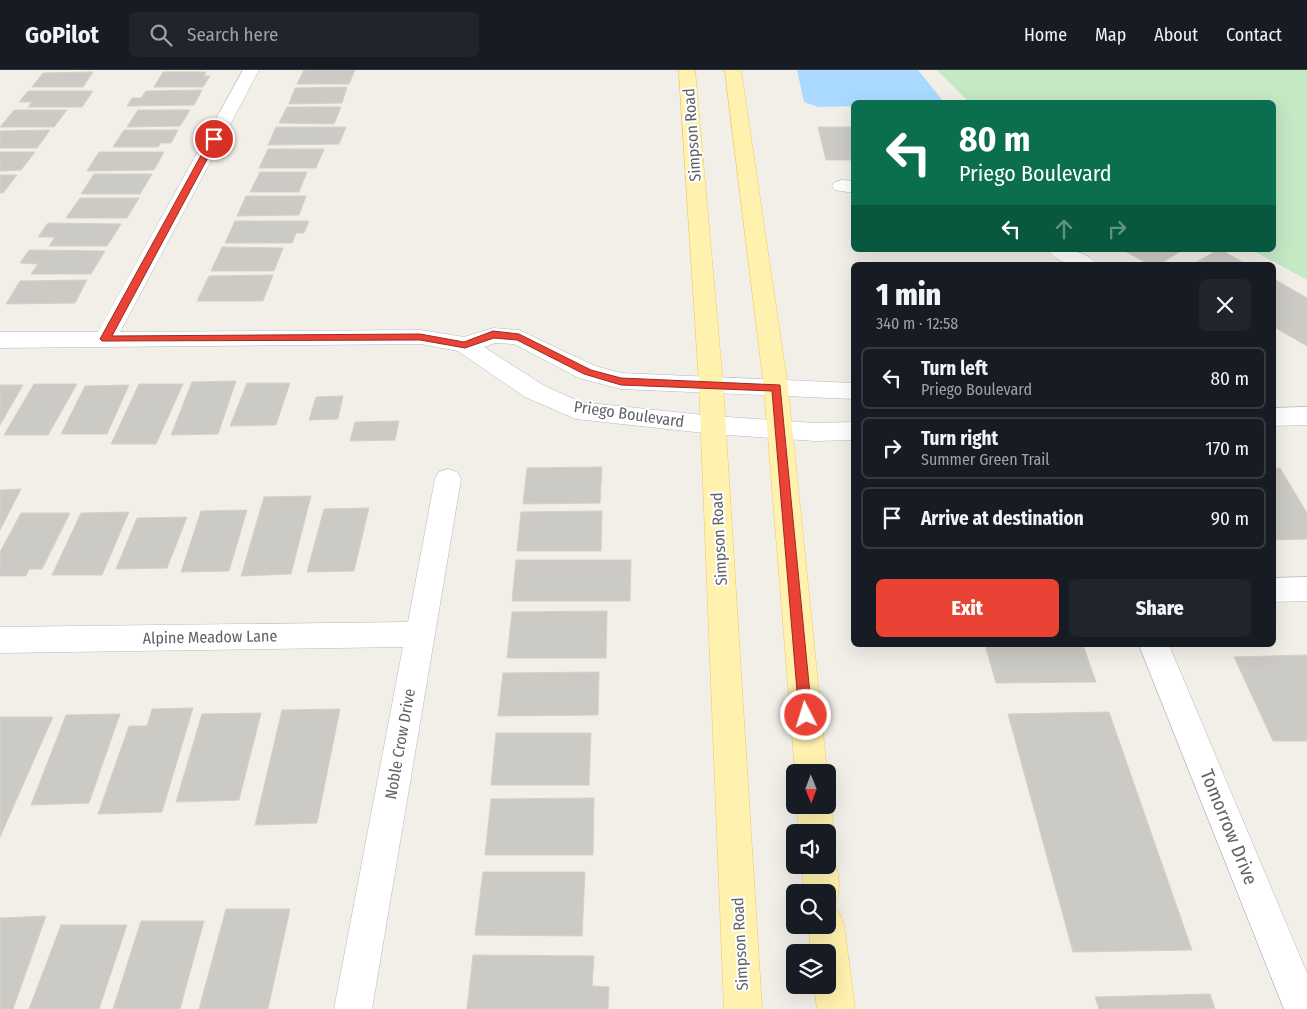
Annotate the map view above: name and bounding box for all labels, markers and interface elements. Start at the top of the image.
search box [129,12,479,57]
text: GoPilot [25,21,99,49]
icon: search [147,21,175,49]
text: Search here [187,23,279,46]
text: Home [1024,24,1067,46]
text: Map [1095,24,1126,46]
text: About [1154,24,1198,46]
text: Contact [1226,24,1282,46]
street label: Simpson Road [679,88,705,182]
pin [193,118,235,160]
text: 80 m [959,118,1031,160]
icon: left [876,120,941,185]
icon: arrive [200,125,228,153]
text: Priego Boulevard [959,160,1112,187]
icon: left [997,215,1025,243]
icon: ahead [1050,215,1078,243]
icon: right [1103,215,1131,243]
text: 1 min [876,277,941,313]
button: close [1199,279,1251,331]
text: 340 m · 12:58 [876,314,958,333]
text: Turn left [921,357,988,380]
icon: left [878,364,906,392]
text: 80 m [1211,367,1249,390]
text: Priego Boulevard [921,380,1032,399]
street label: Priego Boulevard [573,397,685,431]
text: Turn right [921,427,998,450]
icon: right [878,434,906,462]
text: 170 m [1205,437,1249,460]
text: Summer Green Trail [921,450,1050,469]
street label: Simpson Road [707,492,731,586]
icon: arrive [878,504,906,532]
text: Arrive at destination [921,507,1084,530]
text: 90 m [1211,507,1249,530]
button: Exit [876,579,1059,637]
button: Share [1069,579,1251,637]
street label: Alpine Meadow Lane [143,626,278,648]
street label: Noble Crow Drive [381,687,419,801]
position arrow [779,688,831,740]
north arrow [786,764,836,814]
map controls [786,764,836,994]
street label: Tomorrow Drive [1195,766,1263,888]
button: sound [786,824,836,874]
button: search [786,884,836,934]
street label: Simpson Road [728,897,752,991]
button: layers [786,944,836,994]

